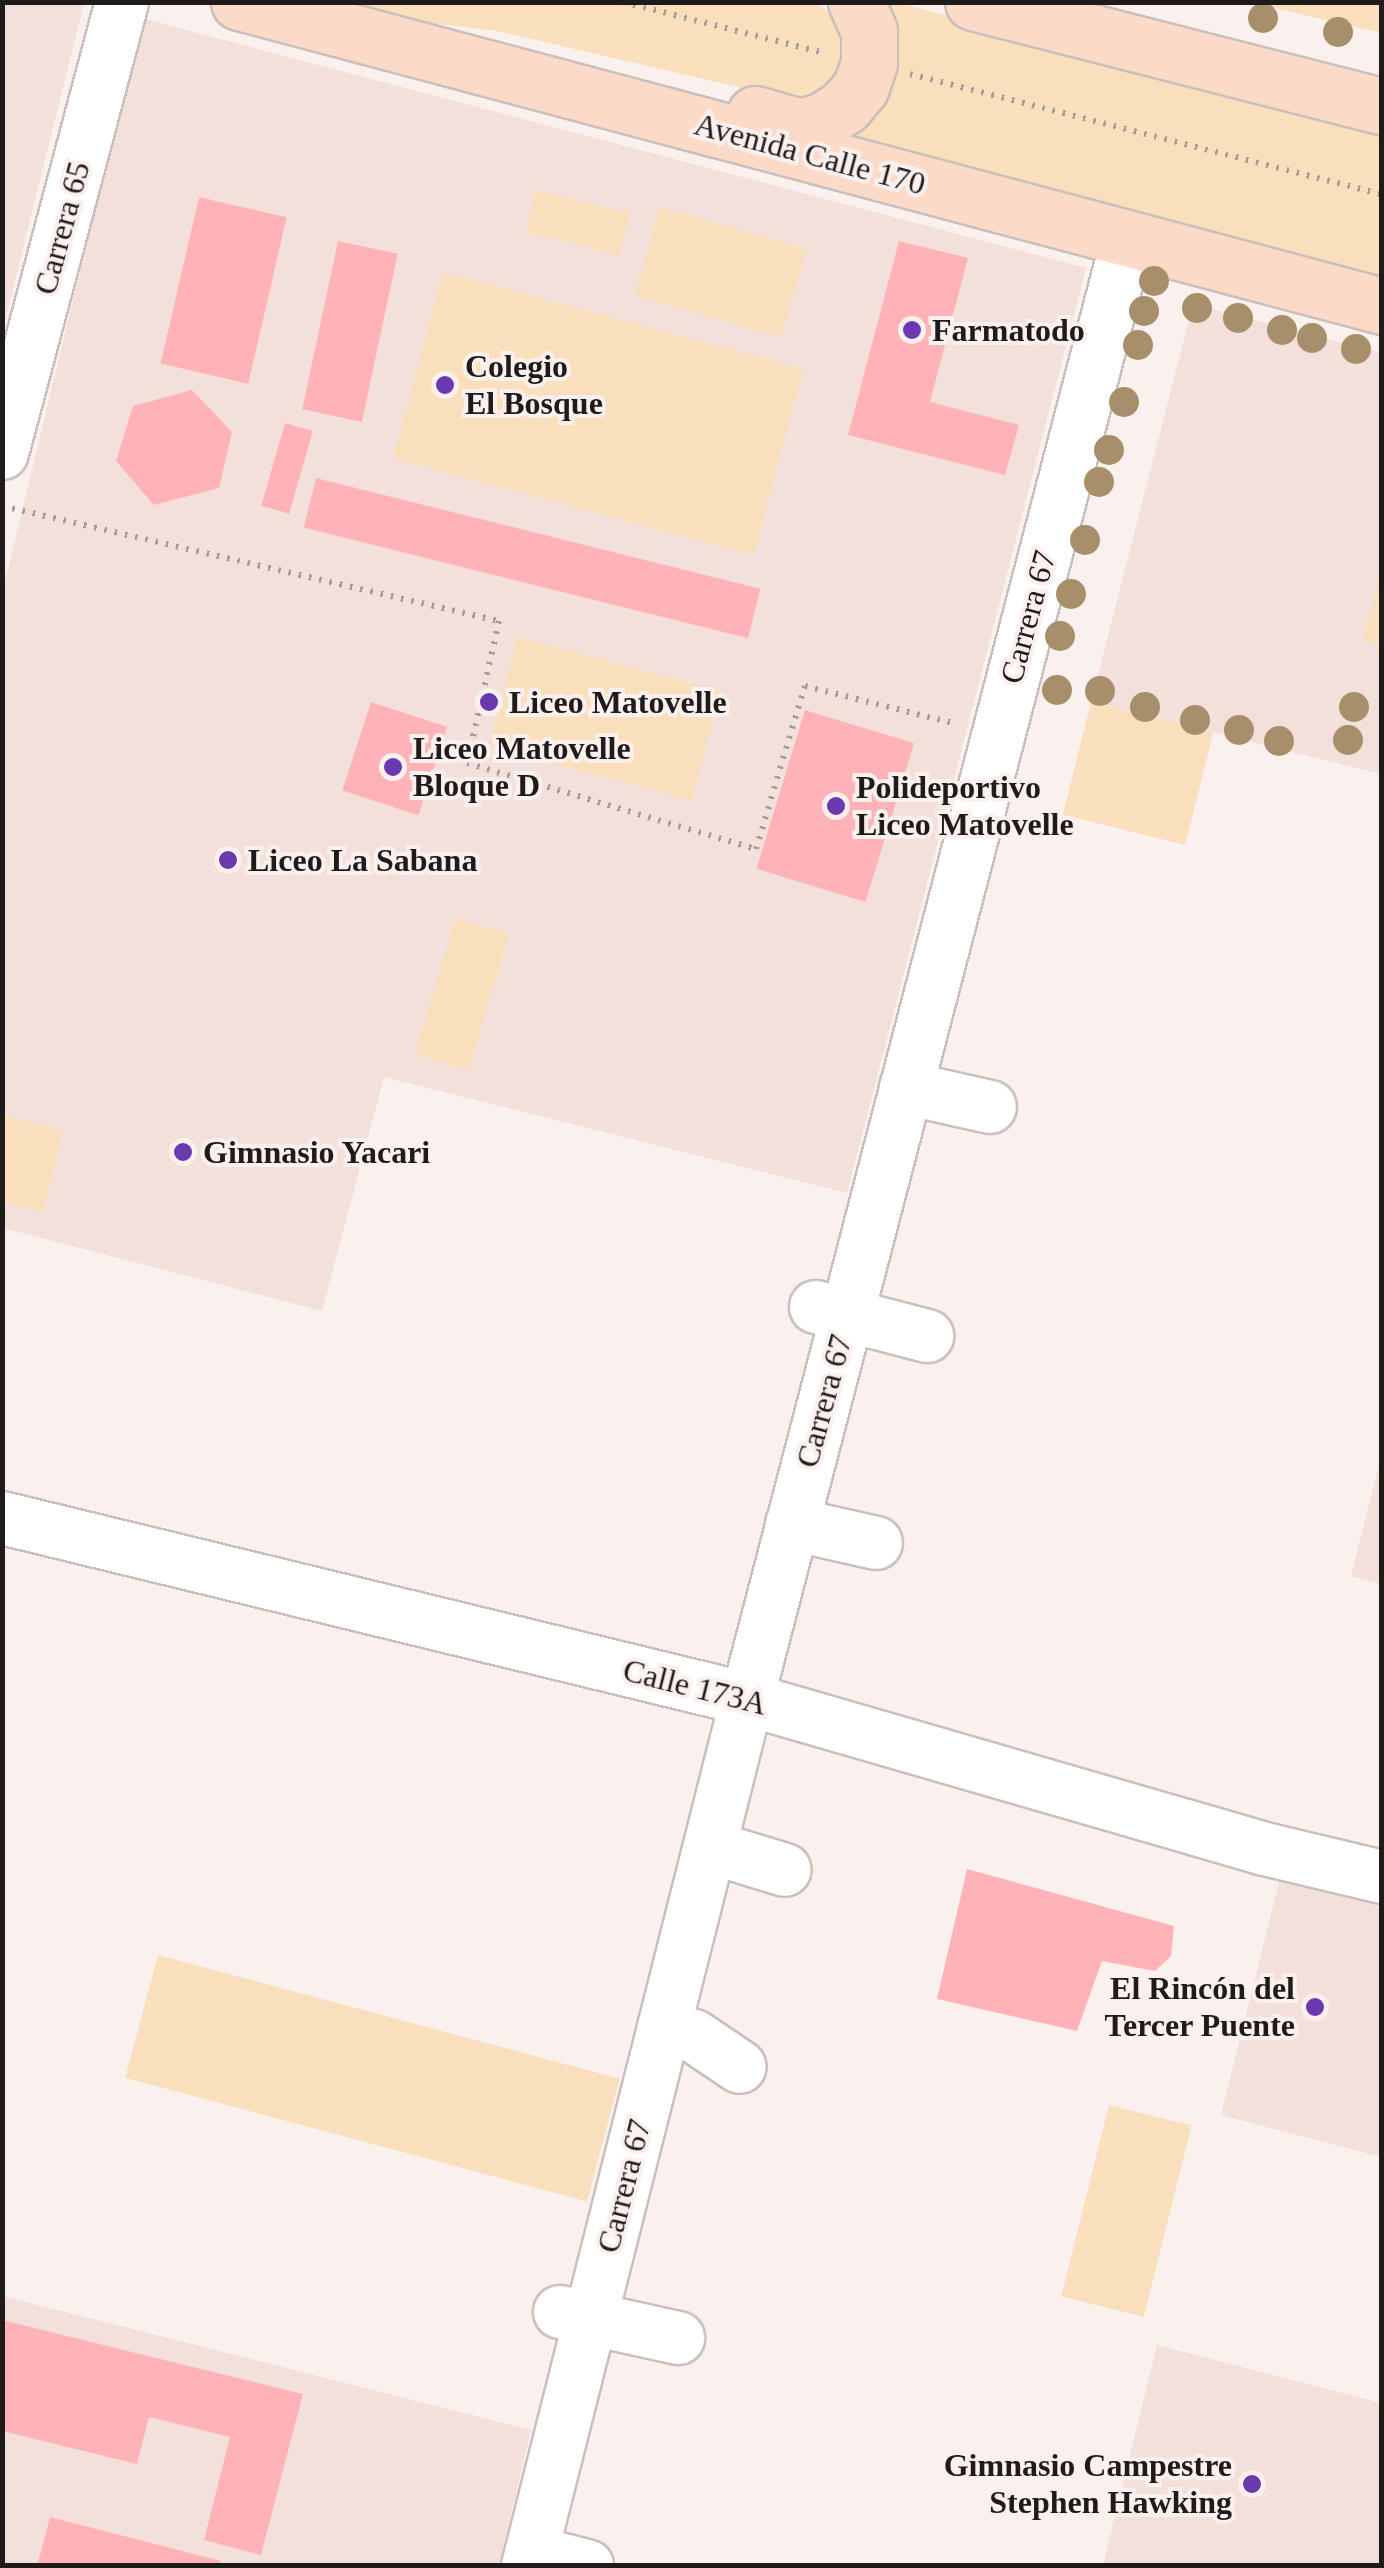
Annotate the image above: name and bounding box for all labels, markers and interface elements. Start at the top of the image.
street label: Avenida Calle 170 [690,105,930,203]
street label: Carrera 65 [26,157,98,299]
place label: Farmatodo [932,311,1085,349]
marker: Farmatodo [901,319,923,341]
place label: Colegio El Bosque [465,348,603,423]
marker: Colegio El Bosque [434,374,456,396]
street label: Carrera 67 [992,546,1064,688]
place label: Liceo Matovelle [509,683,727,721]
marker: Liceo Matovelle [478,691,500,713]
place label: Liceo Matovelle Bloque D [413,730,631,805]
marker: Liceo Matovelle Bloque D [382,756,404,778]
place label: Polideportivo Liceo Matovelle [856,769,1074,844]
marker: Polideportivo Liceo Matovelle [825,795,847,817]
place label: Liceo La Sabana [248,841,477,879]
marker: Liceo La Sabana [217,849,239,871]
place label: Gimnasio Yacari [203,1133,431,1171]
marker: Gimnasio Yacari [172,1141,194,1163]
street label: Carrera 67 [788,1330,860,1472]
street label: Calle 173A [619,1651,771,1723]
place label: El Rincón del Tercer Puente [1104,1970,1295,2045]
marker: El Rincón del Tercer Puente [1304,1996,1326,2018]
street label: Carrera 67 [589,2115,659,2257]
place label: Gimnasio Campestre Stephen Hawking [944,2447,1232,2522]
marker: Gimnasio Campestre Stephen Hawking [1241,2473,1263,2495]

